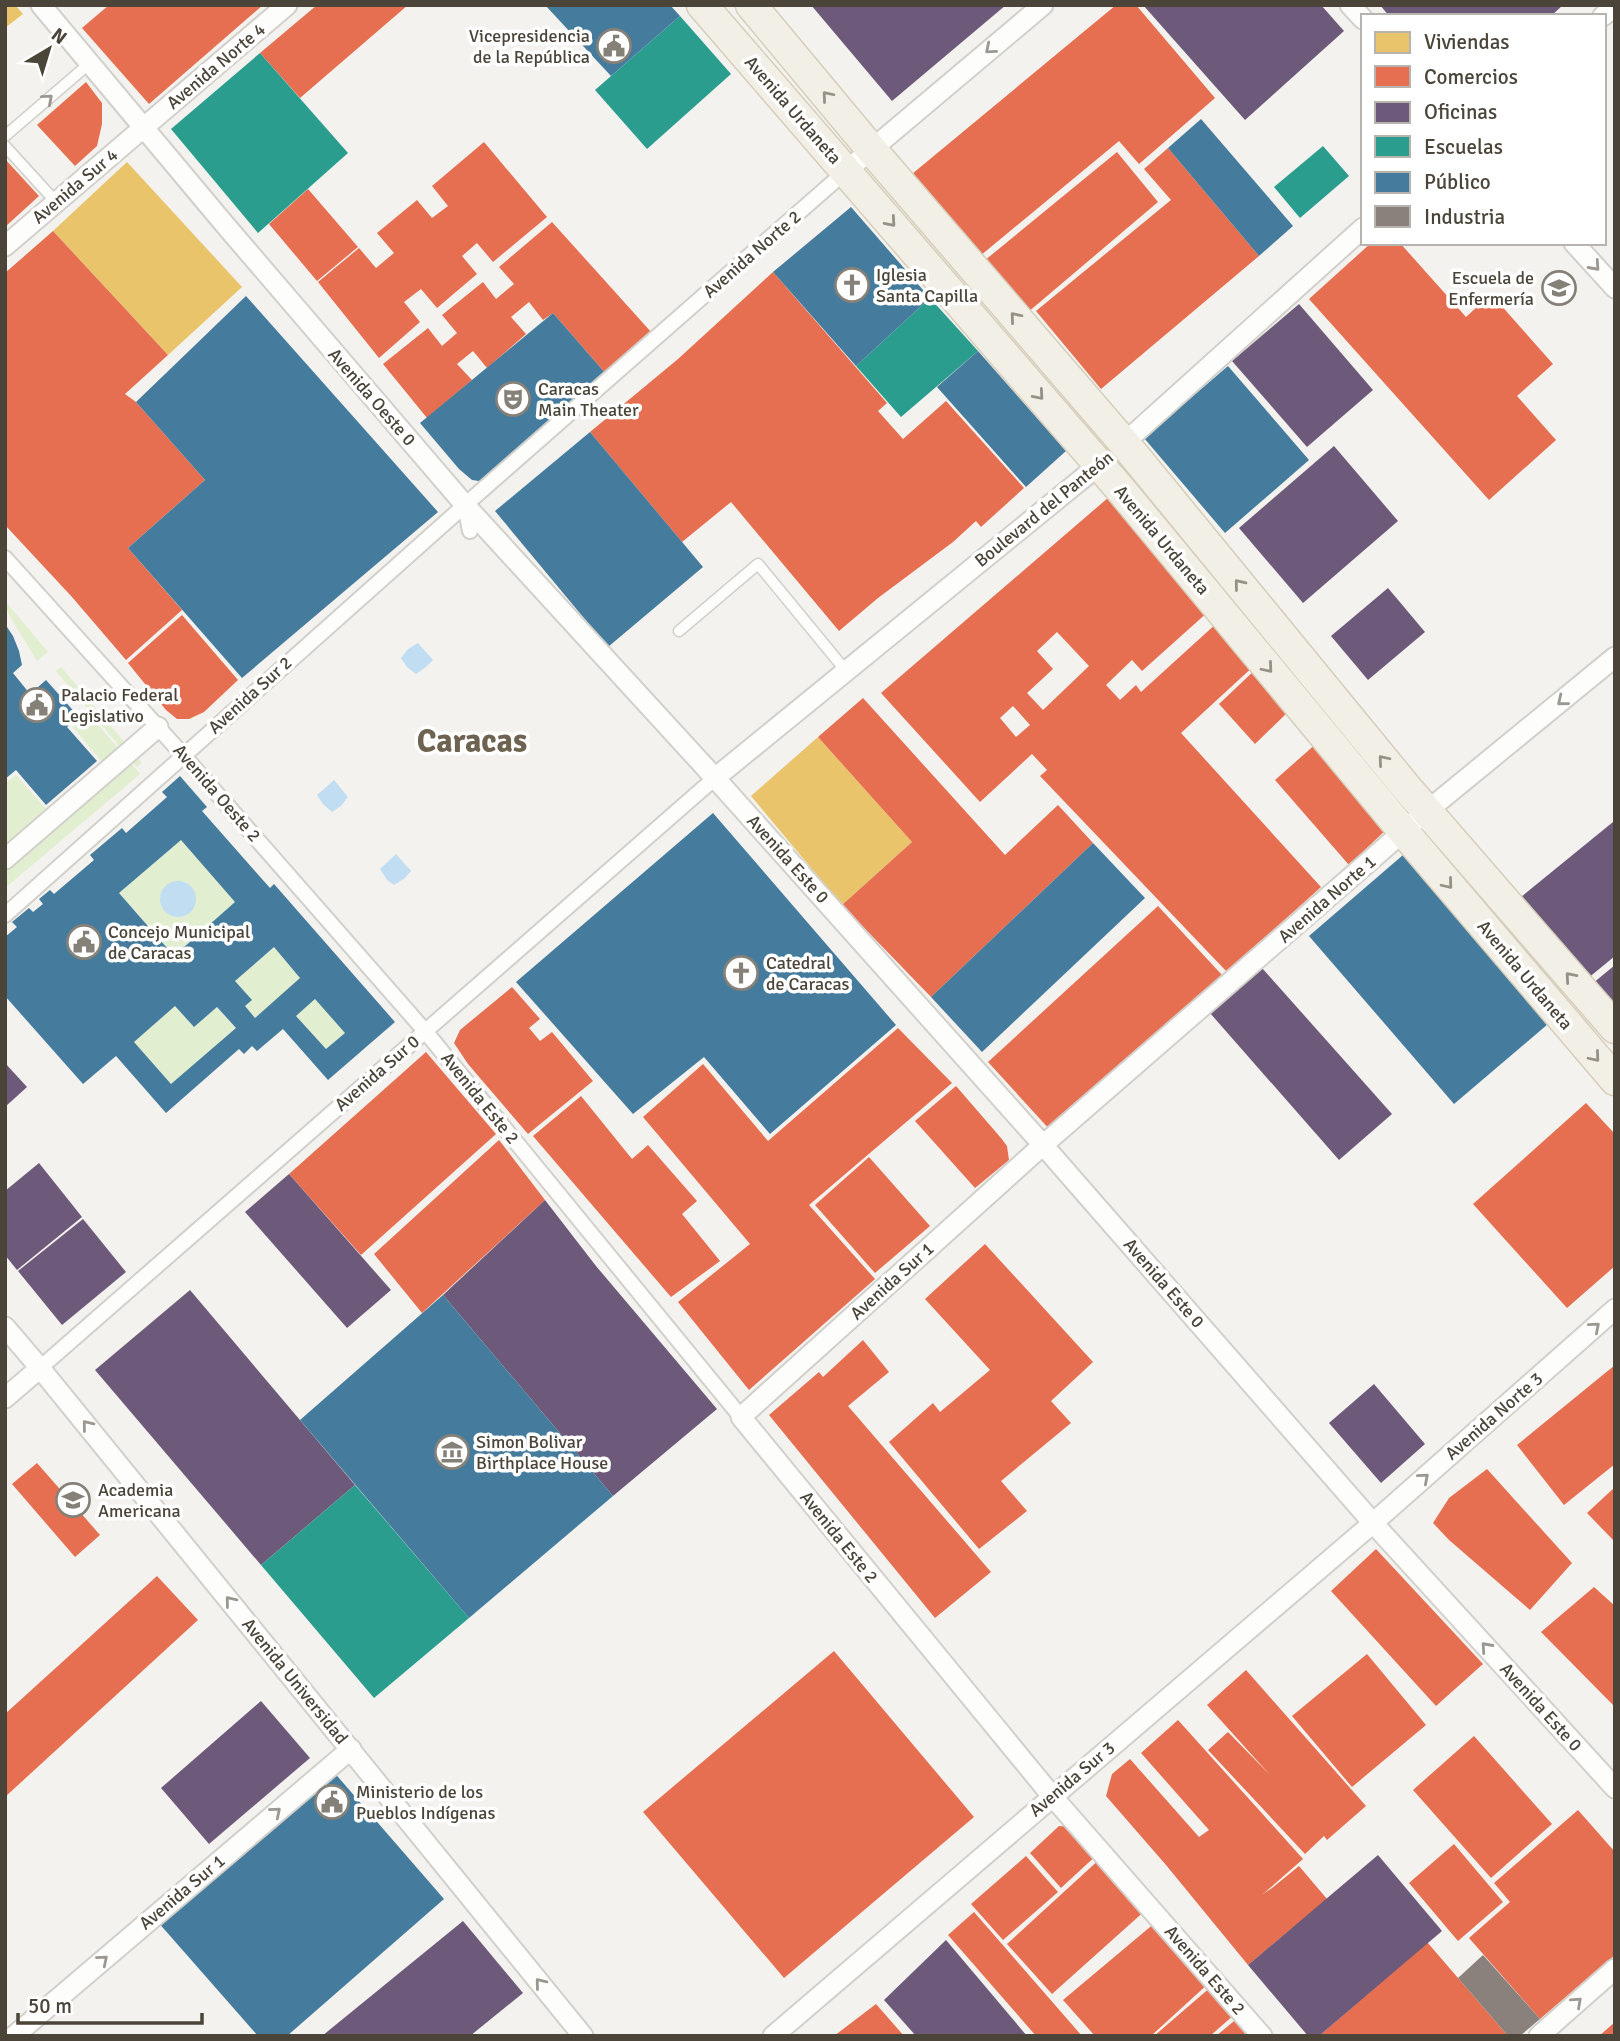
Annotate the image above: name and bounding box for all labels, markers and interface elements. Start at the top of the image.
north arrow [14,14,84,84]
legend [1361,14,1606,245]
street label: Avenida Norte 4 [162,18,270,114]
text: N [46,23,71,50]
place label: Vicepresidencia de la República [469,25,590,68]
public building icon: Vicepresidencia de la República [595,27,633,65]
text: Viviendas [1424,29,1509,55]
one-way arrow [986,41,999,53]
street label: Avenida Urdaneta [740,51,846,169]
text: Comercios [1424,64,1518,90]
one-way arrow [823,92,836,104]
one-way arrow [39,95,52,108]
text: Oficinas [1424,99,1497,125]
text: Escuelas [1424,134,1503,160]
street label: Avenida Sur 4 [28,144,123,228]
text: Público [1424,169,1491,195]
text: Industria [1424,204,1505,230]
street label: Avenida Norte 2 [699,206,805,302]
one-way arrow [883,214,895,227]
one-way arrow [1586,258,1599,271]
place label: Iglesia Santa Capilla [876,264,978,307]
church icon: Iglesia Santa Capilla [833,266,871,304]
place label: Escuela de Enfermería [1448,267,1534,310]
school or university icon: Escuela de Enfermería [1540,269,1578,307]
one-way arrow [1011,312,1024,324]
street label: Avenida Oeste 0 [323,344,421,450]
place label: Caracas Main Theater [538,378,639,421]
theatre icon: Caracas Main Theater [494,380,532,418]
one-way arrow [1031,387,1043,400]
street label: Boulevard del Panteón [970,446,1118,572]
street label: Avenida Urdaneta [1110,481,1214,599]
one-way arrow [1234,579,1247,591]
street label: Avenida Sur 2 [204,652,296,738]
one-way arrow [1260,660,1273,673]
place label: Palacio Federal Legislativo [61,684,179,727]
public building icon: Palacio Federal Legislativo [18,686,56,724]
one-way arrow [1558,692,1570,705]
district label: Caracas [417,722,527,761]
street label: Avenida Oeste 2 [168,740,266,846]
one-way arrow [1379,755,1391,768]
street label: Avenida Este 0 [742,810,834,908]
street label: Avenida Norte 1 [1274,851,1380,947]
one-way arrow [1440,875,1452,888]
street label: Avenida Urdaneta [1473,916,1577,1034]
place label: Concejo Municipal de Caracas [108,921,250,964]
public building icon: Concejo Municipal de Caracas [65,923,103,961]
place label: Catedral de Caracas [766,952,850,995]
church icon: Catedral de Caracas [722,954,760,992]
one-way arrow [1566,972,1578,985]
street label: Avenida Sur 0 [330,1030,424,1116]
street label: Avenida Este 2 [436,1048,524,1148]
one-way arrow [1587,1049,1599,1062]
street label: Avenida Este 0 [1119,1234,1209,1332]
street label: Avenida Sur 1 [846,1238,938,1324]
one-way arrow [1586,1323,1599,1335]
street label: Avenida Norte 3 [1441,1368,1547,1464]
one-way arrow [82,1420,95,1432]
place label: Simon Bolivar Birthplace House [476,1431,608,1474]
museum icon: Simon Bolivar Birthplace House [433,1433,471,1471]
one-way arrow [1416,1474,1429,1486]
place label: Academia Americana [98,1479,181,1522]
school or university icon: Academia Americana [54,1481,92,1519]
street label: Avenida Este 2 [795,1487,883,1587]
one-way arrow [226,1597,238,1610]
street label: Avenida Universidad [237,1613,353,1749]
one-way arrow [1482,1642,1494,1655]
street label: Avenida Este 0 [1495,1658,1587,1756]
street label: Avenida Sur 3 [1025,1737,1119,1821]
place label: Ministerio de los Pueblos Indígenas [356,1781,495,1824]
public building icon: Ministerio de los Pueblos Indígenas [313,1783,351,1821]
one-way arrow [268,1808,281,1820]
street label: Avenida Sur 1 [135,1850,229,1934]
street label: Avenida Este 2 [1160,1921,1250,2019]
one-way arrow [95,1956,108,1968]
one-way arrow [536,1978,549,1990]
scale bar [18,1982,201,2026]
text: 50 m [28,1993,72,2019]
one-way arrow [1569,1998,1582,2010]

